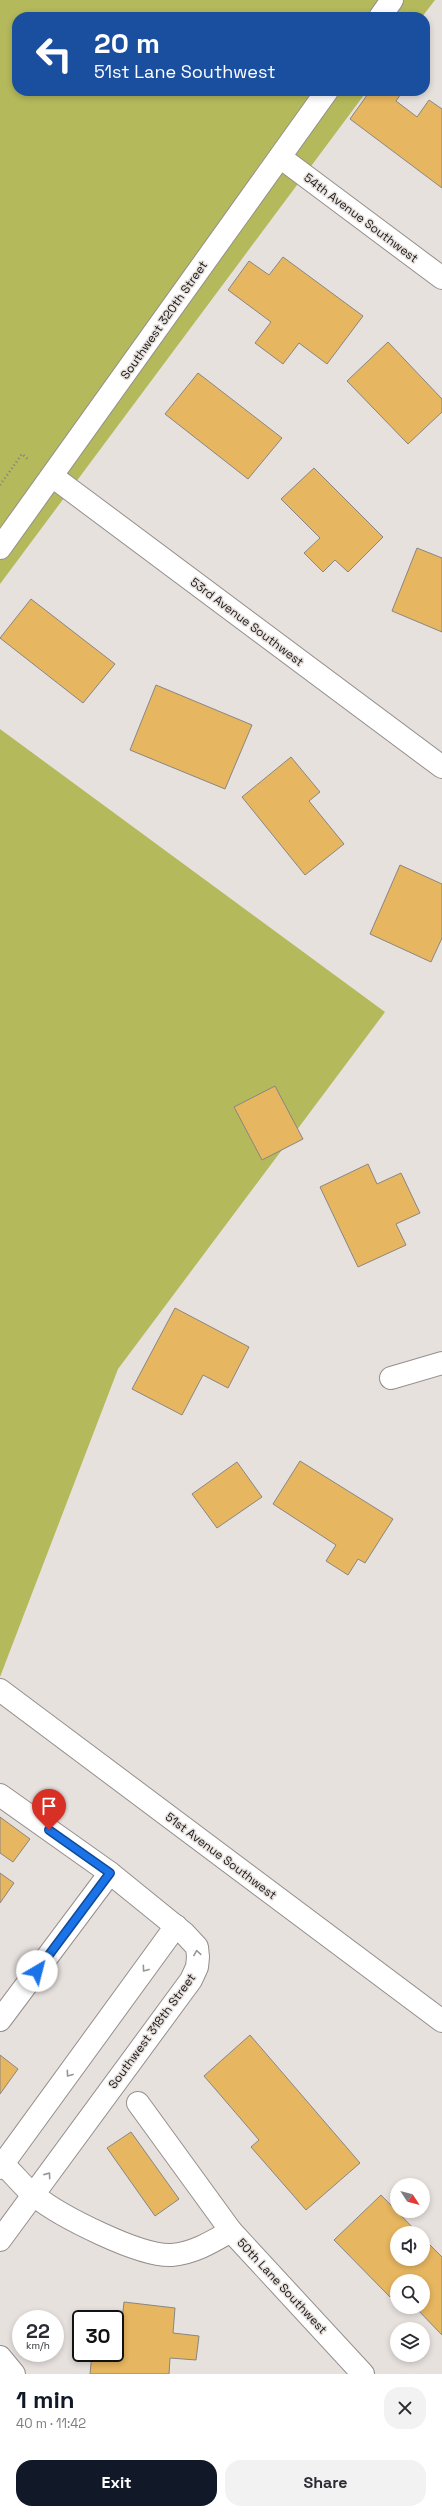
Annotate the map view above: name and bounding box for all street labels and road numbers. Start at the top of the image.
street label: 54th Avenue Southwest [301,170,421,266]
street label: Southwest 320th Street [117,258,211,382]
street label: 53rd Avenue Southwest [187,574,307,670]
street label: 51st Avenue Southwest [162,1809,280,1903]
street label: Southwest 318th Street [105,1970,199,2092]
street label: 50th Lane Southwest [233,2235,331,2337]

